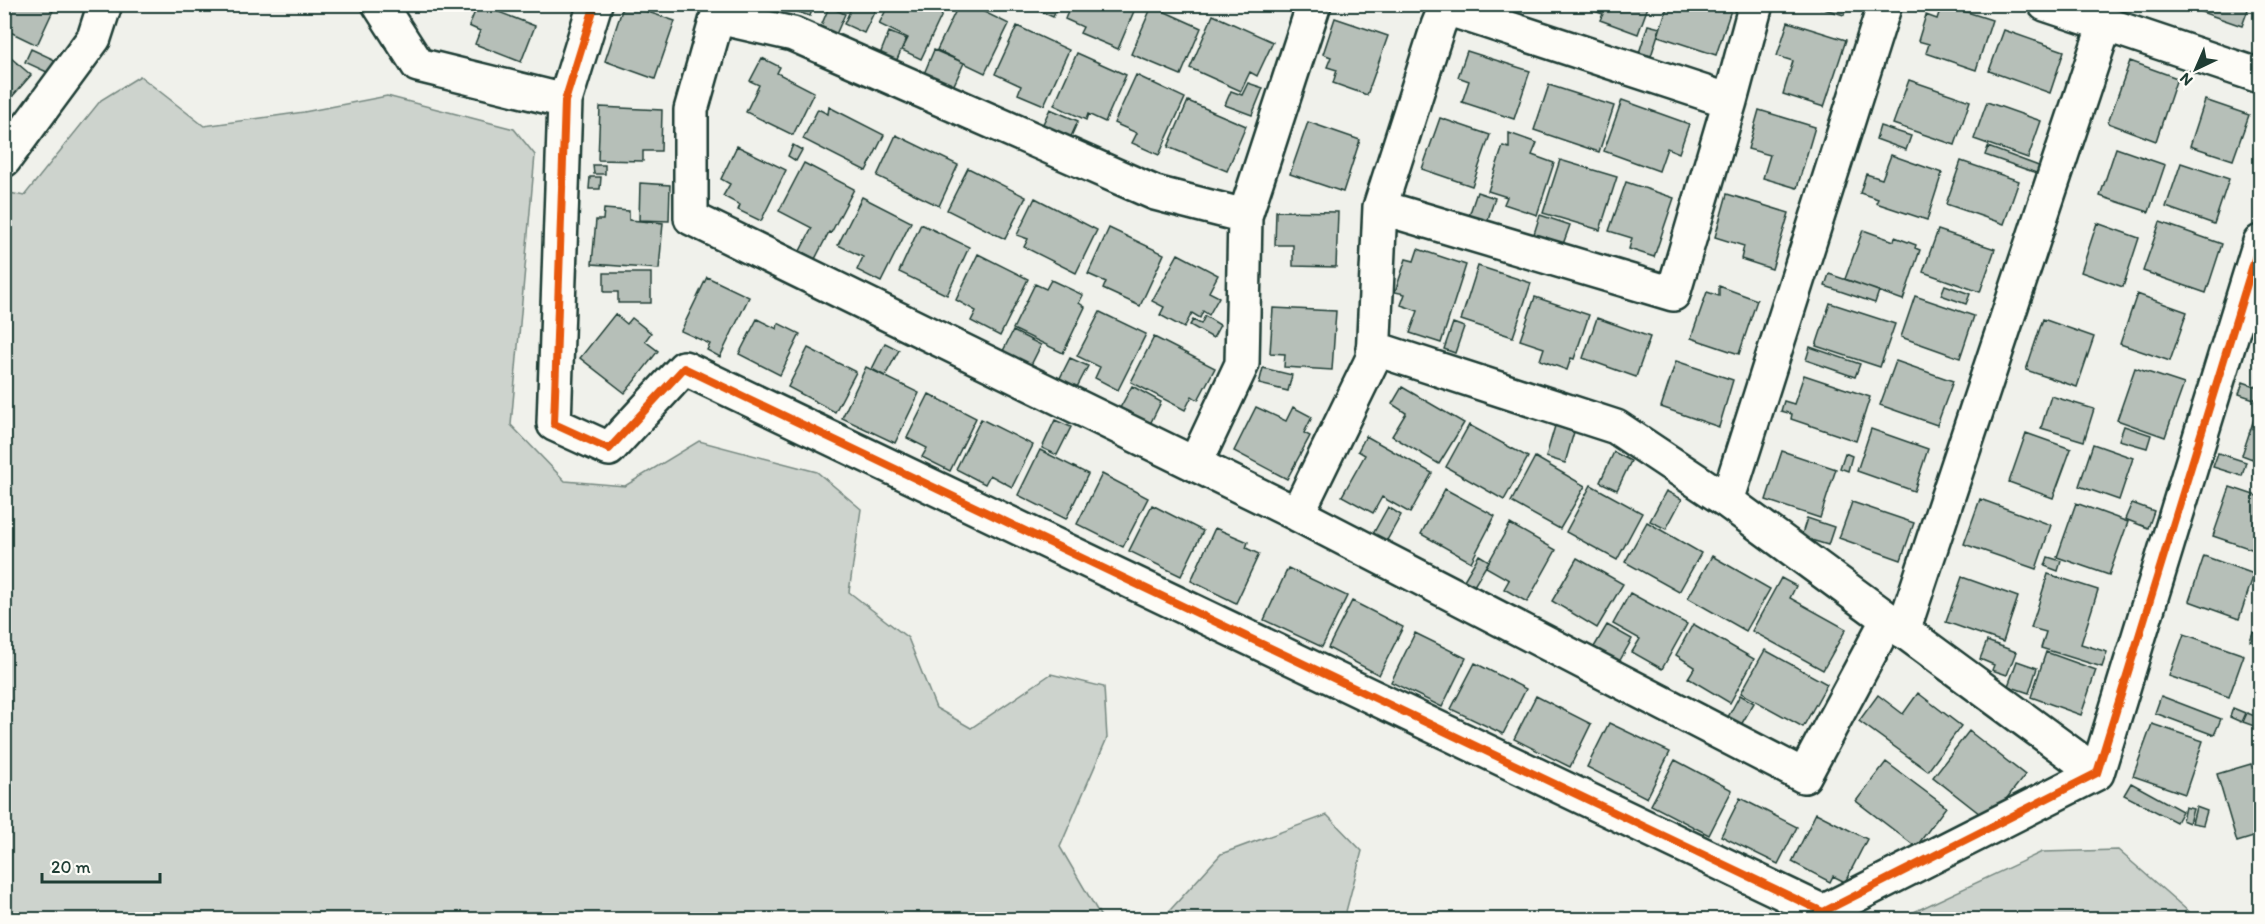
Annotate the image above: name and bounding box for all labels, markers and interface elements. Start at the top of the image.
north arrow [2166,39,2226,99]
text: N [2175,69,2196,90]
scale bar [42,846,160,884]
text: 20 m [51,856,91,878]

